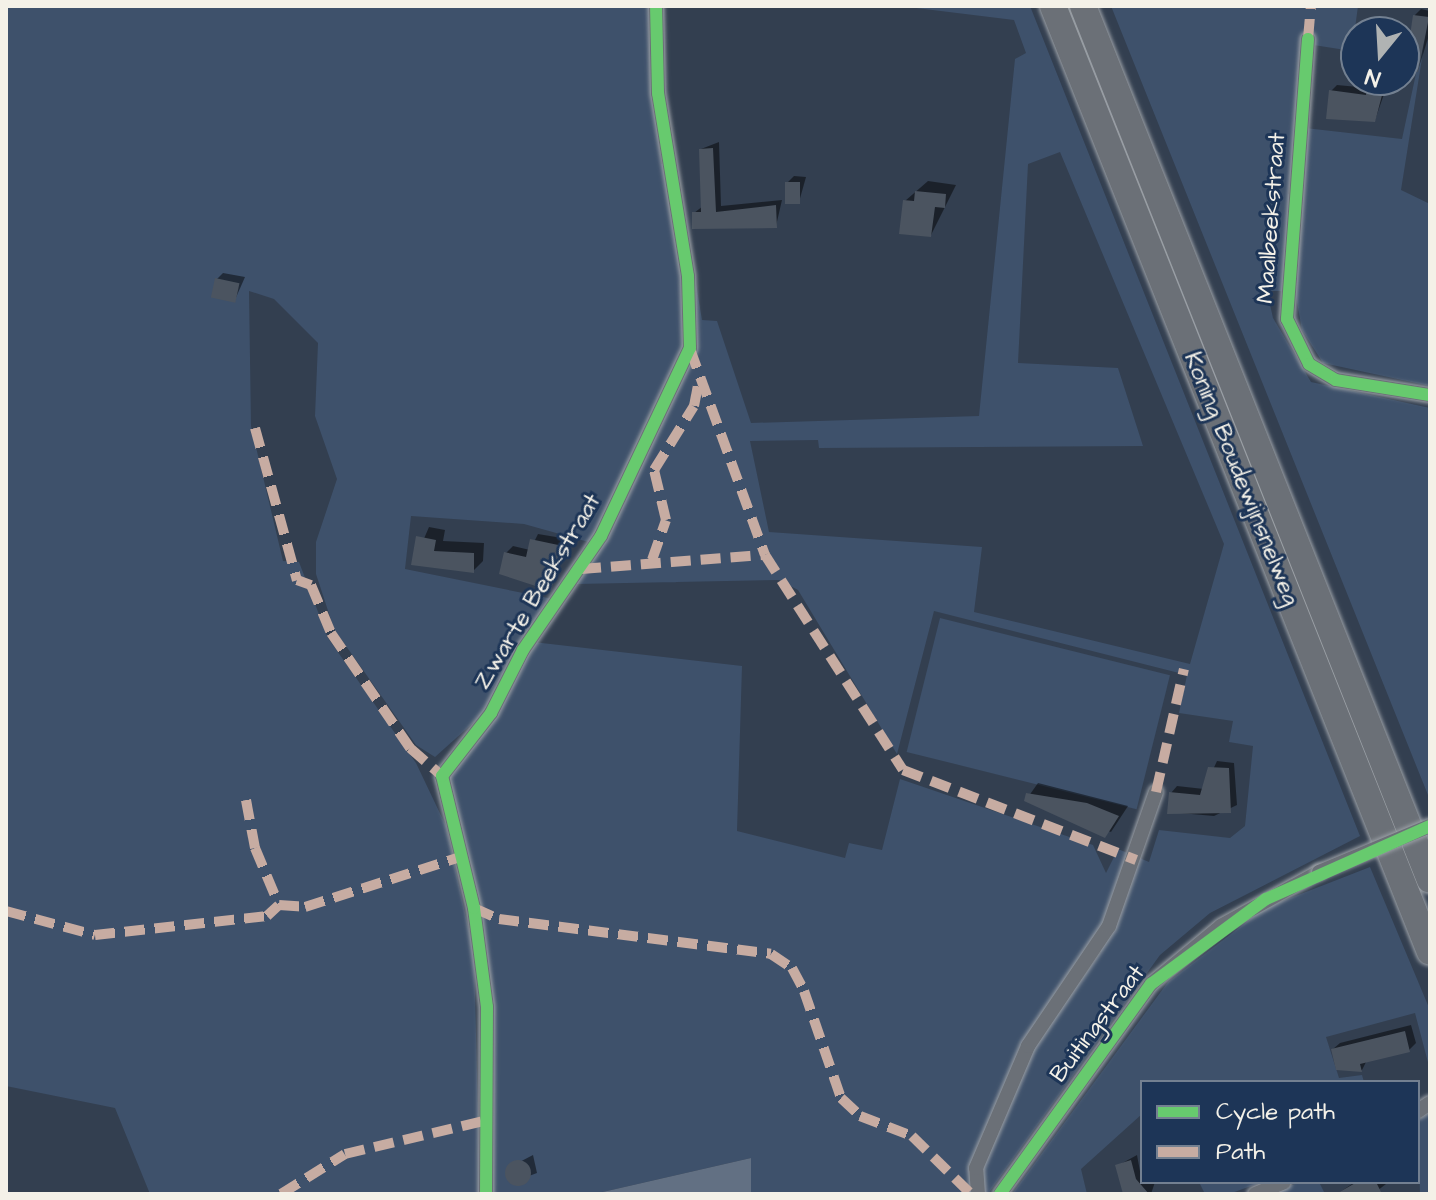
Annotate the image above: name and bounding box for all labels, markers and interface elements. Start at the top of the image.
north arrow [1340,16,1420,96]
text: N [1362,61,1384,94]
street label: Maalbeekstraat [1252,132,1292,304]
street label: Koning Boudewijnsnelweg [1177,348,1305,610]
street label: Zwarte Beekstraat [468,489,608,695]
street label: Buitingstraat [1044,960,1152,1088]
legend [1140,1080,1420,1184]
text: Cycle path [1216,1095,1335,1129]
text: Path [1216,1135,1265,1169]

